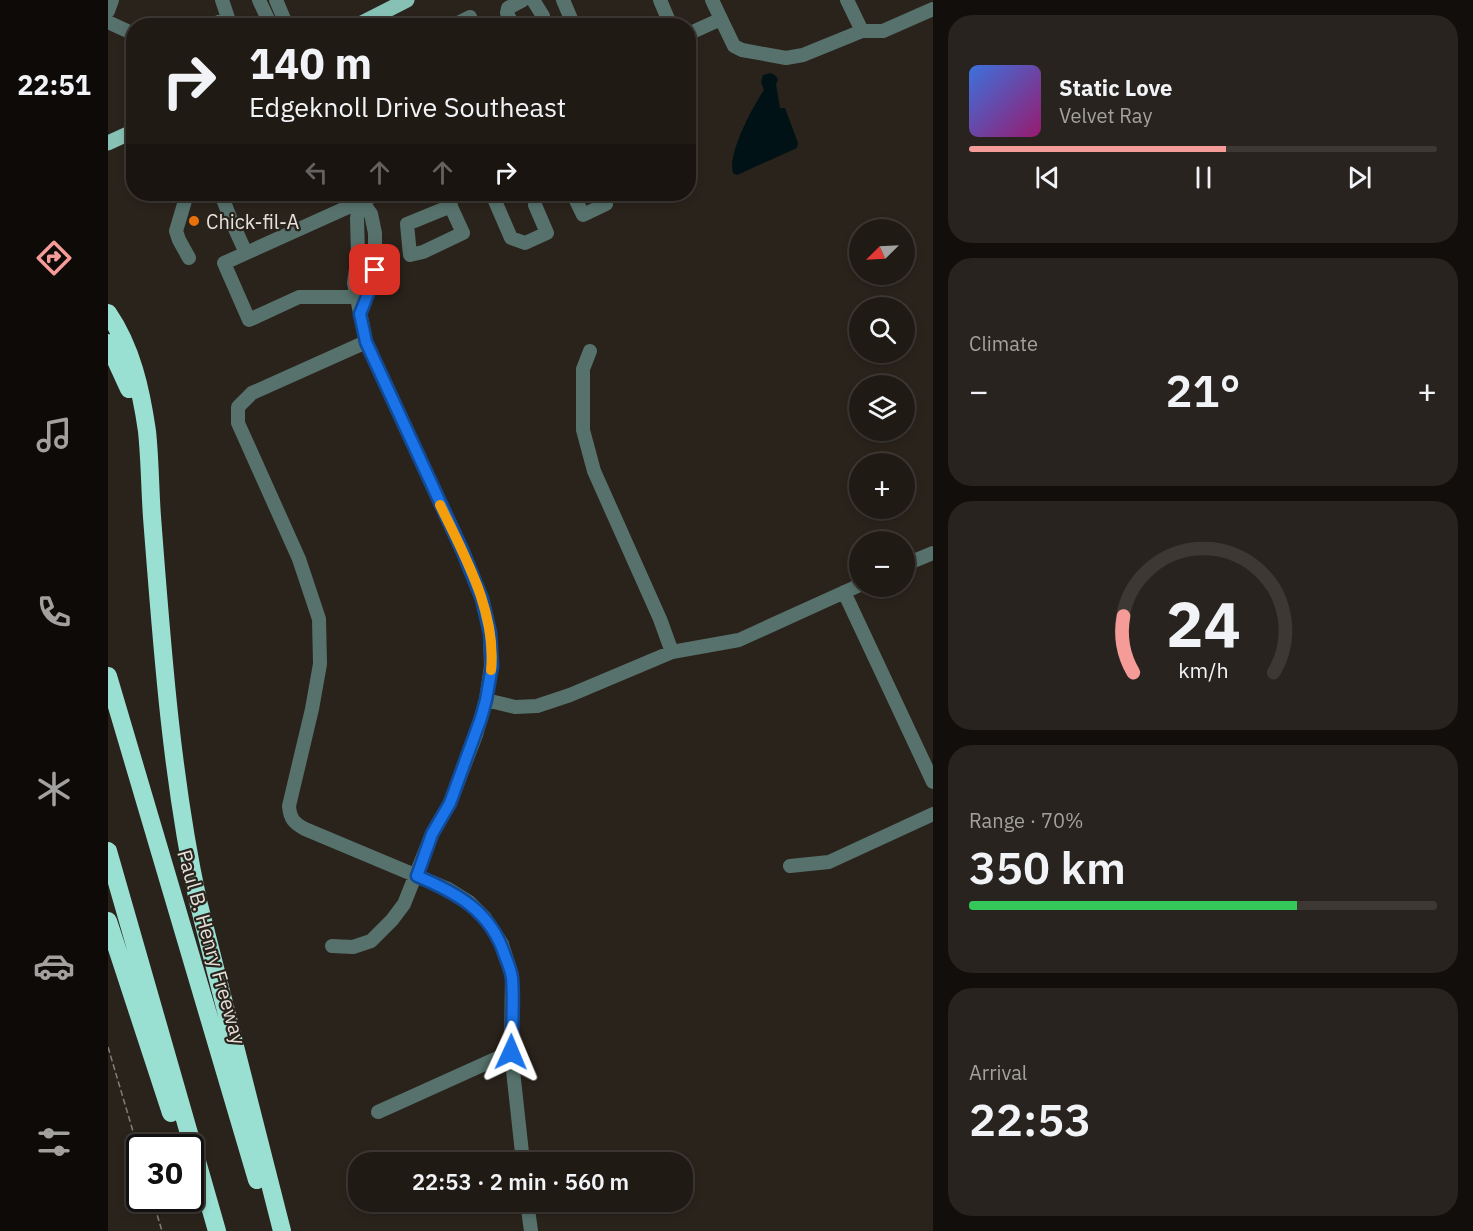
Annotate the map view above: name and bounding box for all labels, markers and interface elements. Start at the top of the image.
text: 140 m [249,36,372,91]
icon: right [150,42,228,120]
text: 22:51 [17,67,91,102]
text: Static Love [1059,73,1172,102]
text: Edgeknoll Drive Southeast [249,89,566,124]
text: Velvet Ray [1059,102,1152,129]
icon: left [300,156,333,189]
icon: ahead [363,156,396,189]
icon: ahead [426,156,459,189]
icon: right [489,156,522,189]
icon: previous [1031,161,1064,194]
icon: pause [1187,161,1220,194]
icon: next [1343,161,1376,194]
place label: Chick-fil-A [206,208,300,235]
marker: Chick-fil-A [187,214,201,228]
north arrow [849,219,915,285]
map controls [849,219,915,597]
icon: directions [33,237,75,279]
pin [349,244,400,295]
icon: arrive [358,253,391,286]
button: search [849,297,915,363]
text: Climate [969,330,1038,357]
text: 21° [1165,361,1241,419]
text: − [969,369,989,412]
text: + [1417,369,1437,412]
button: layers [849,375,915,441]
icon: music [33,414,75,456]
button: + [849,453,915,519]
button: − [849,531,915,597]
text: 24 [1166,583,1240,664]
icon: phone [33,591,75,633]
text: km/h [1178,656,1228,684]
icon: climate [33,768,75,810]
text: Range · 70% [969,807,1084,834]
text: 350 km [969,838,1126,896]
street label: Paul B. Henry Freeway [171,846,253,1048]
icon: car [33,945,75,987]
position arrow [479,1020,543,1084]
text: Arrival [969,1059,1027,1086]
text: 22:53 [969,1090,1091,1148]
icon: filters [33,1121,75,1163]
speed limit sign: 30 [126,1134,204,1212]
text: 22:53 · 2 min · 560 m [412,1167,629,1196]

